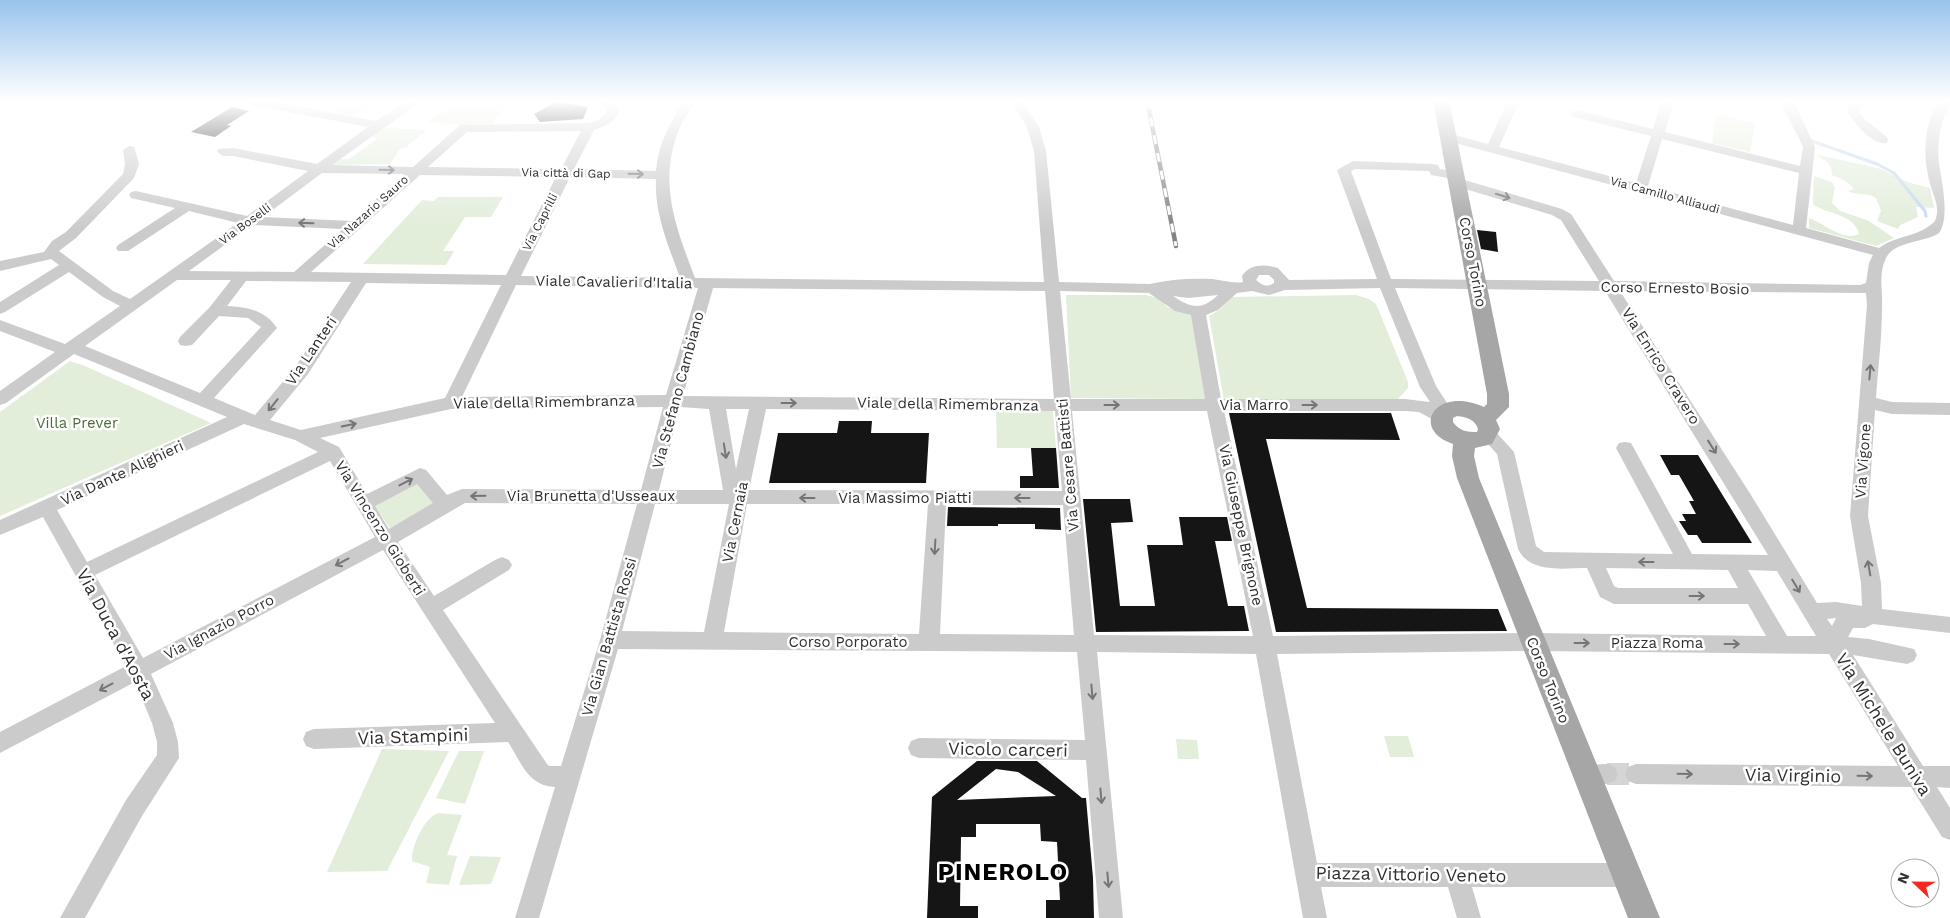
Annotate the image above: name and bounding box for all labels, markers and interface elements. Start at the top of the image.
one-way arrow [378,165,394,175]
street label: Via città di Gap [521,165,611,181]
one-way arrow [628,169,644,179]
street label: Via Nazario Sauro [325,172,411,252]
street label: Via Camillo Alliaudi [1609,174,1721,216]
street label: Via Caprilli [520,191,560,253]
one-way arrow [1495,191,1511,201]
street label: Via Boselli [216,201,274,247]
street label: Corso Torino [1455,215,1491,309]
one-way arrow [298,218,314,228]
street label: Viale Cavalieri d'Italia [535,272,693,292]
street label: Corso Ernesto Bosio [1600,278,1750,298]
street label: Via Enrico Cravero [1618,304,1704,428]
street label: Via Stefano Cambiano [648,309,708,471]
street label: Via Lanteri [282,313,340,389]
one-way arrow [1865,364,1874,380]
street label: Viale della Rimembranza [453,391,636,413]
street label: Viale della Rimembranza [857,393,1040,415]
street label: Via Marro [1219,396,1289,414]
one-way arrow [268,398,279,411]
one-way arrow [780,398,797,408]
street label: Via Cesare Battisti [1053,398,1083,532]
one-way arrow [1104,400,1120,410]
one-way arrow [1302,400,1318,410]
park label: Villa Prever [36,414,118,432]
one-way arrow [340,420,356,429]
street label: Via Vigone [1851,423,1875,499]
street label: Via Dante Alighieri [58,437,186,509]
one-way arrow [1706,440,1717,454]
one-way arrow [720,443,730,459]
street label: Via Giuseppe Brignone [1215,443,1267,607]
street label: Via Vincenzo Gioberti [331,457,429,599]
one-way arrow [399,477,414,487]
street label: Via Cernaia [718,479,752,564]
street label: Via Brunetta d'Usseaux [507,487,675,505]
street label: Via Massimo Piatti [838,489,972,507]
one-way arrow [470,491,486,501]
one-way arrow [799,493,816,503]
one-way arrow [1014,493,1030,503]
one-way arrow [930,538,939,554]
street label: Via Gian Battista Rossi [578,556,640,718]
one-way arrow [335,557,350,567]
one-way arrow [1639,557,1655,567]
one-way arrow [1863,560,1873,576]
street label: Via Duca d'Aosta [72,565,160,703]
one-way arrow [1792,578,1802,592]
street label: Via Ignazio Porro [161,590,277,664]
one-way arrow [1689,591,1705,601]
street label: Corso Porporato [788,633,908,651]
street label: Corso Torino [1523,634,1573,726]
street label: Piazza Roma [1611,634,1704,652]
one-way arrow [1574,638,1590,648]
one-way arrow [1724,639,1740,649]
street label: Via Michele Buniva [1832,649,1936,799]
one-way arrow [99,683,114,692]
one-way arrow [1087,684,1096,700]
street label: Via Stampini [357,724,469,748]
street label: Vicolo carceri [948,737,1068,761]
street label: Via Virginio [1745,764,1841,786]
one-way arrow [1676,769,1692,779]
one-way arrow [1856,771,1872,781]
one-way arrow [1096,788,1105,804]
district label: PINEROLO [938,858,1068,886]
north arrow [1890,858,1940,908]
street label: Piazza Vittorio Veneto [1315,862,1507,886]
text: N [1894,870,1912,886]
one-way arrow [1103,872,1113,888]

